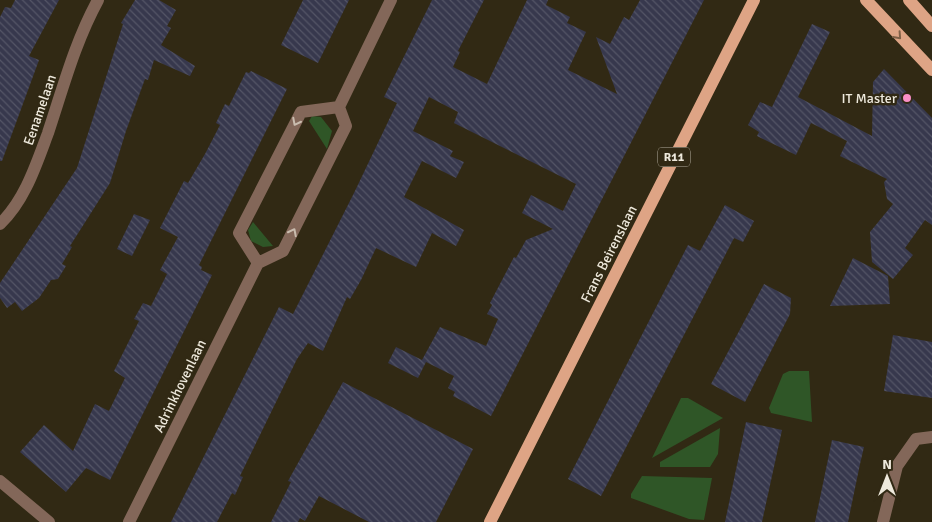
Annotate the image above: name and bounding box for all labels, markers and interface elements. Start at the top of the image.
one-way arrow [892,30,901,39]
street label: Eenamelaan [20,72,60,148]
place label: IT Master [841,90,898,107]
marker: IT Master [901,92,913,104]
one-way arrow [292,116,302,125]
road number: R11 [658,148,690,166]
street label: Frans Beirenslaan [577,203,641,305]
one-way arrow [286,228,297,237]
street label: Adrinkhovenlaan [150,337,210,435]
north arrow [862,452,912,502]
text: N [882,456,892,473]

